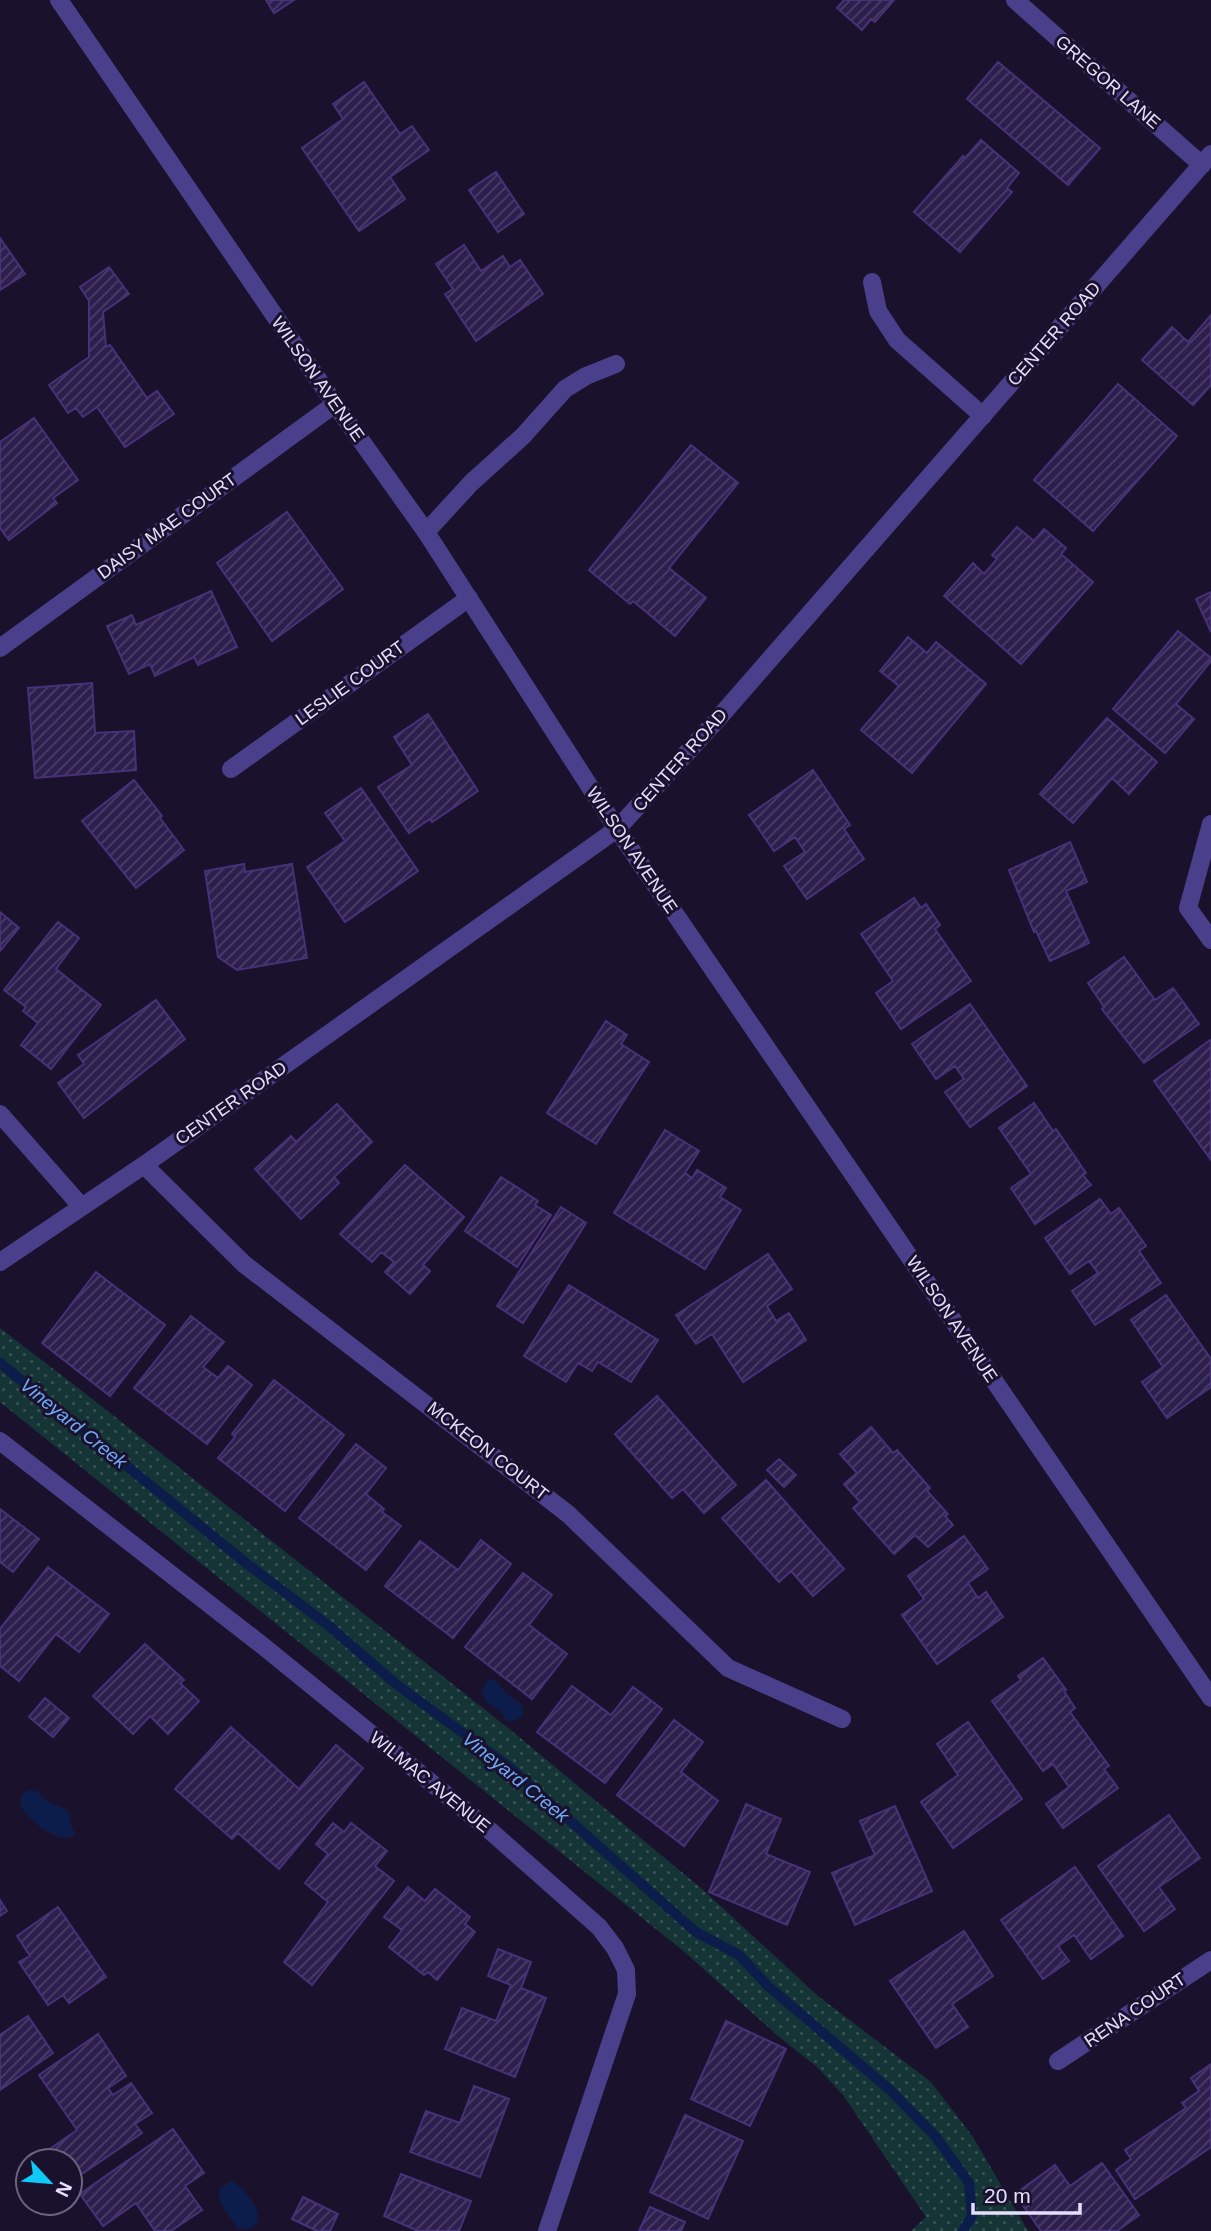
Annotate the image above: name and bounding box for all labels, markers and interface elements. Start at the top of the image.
street label: GREGOR LANE [1052,31,1164,133]
street label: CENTER ROAD [1003,278,1105,390]
street label: WILSON AVENUE [267,313,369,445]
street label: DAISY MAE COURT [94,469,240,583]
street label: LESLIE COURT [292,637,408,729]
street label: CENTER ROAD [629,705,731,815]
street label: WILSON AVENUE [582,783,682,917]
street label: CENTER ROAD [172,1057,290,1149]
street label: WILSON AVENUE [902,1252,1002,1386]
water label: Vineyard Creek [16,1374,132,1474]
street label: MCKEON COURT [424,1398,552,1504]
street label: WILMAC AVENUE [366,1727,494,1837]
water label: Vineyard Creek [458,1728,574,1828]
street label: RENA COURT [1081,1969,1189,2051]
north arrow [14,2147,84,2217]
scale bar [973,2172,1080,2216]
text: N [51,2178,76,2200]
text: 20 m [984,2184,1031,2207]

